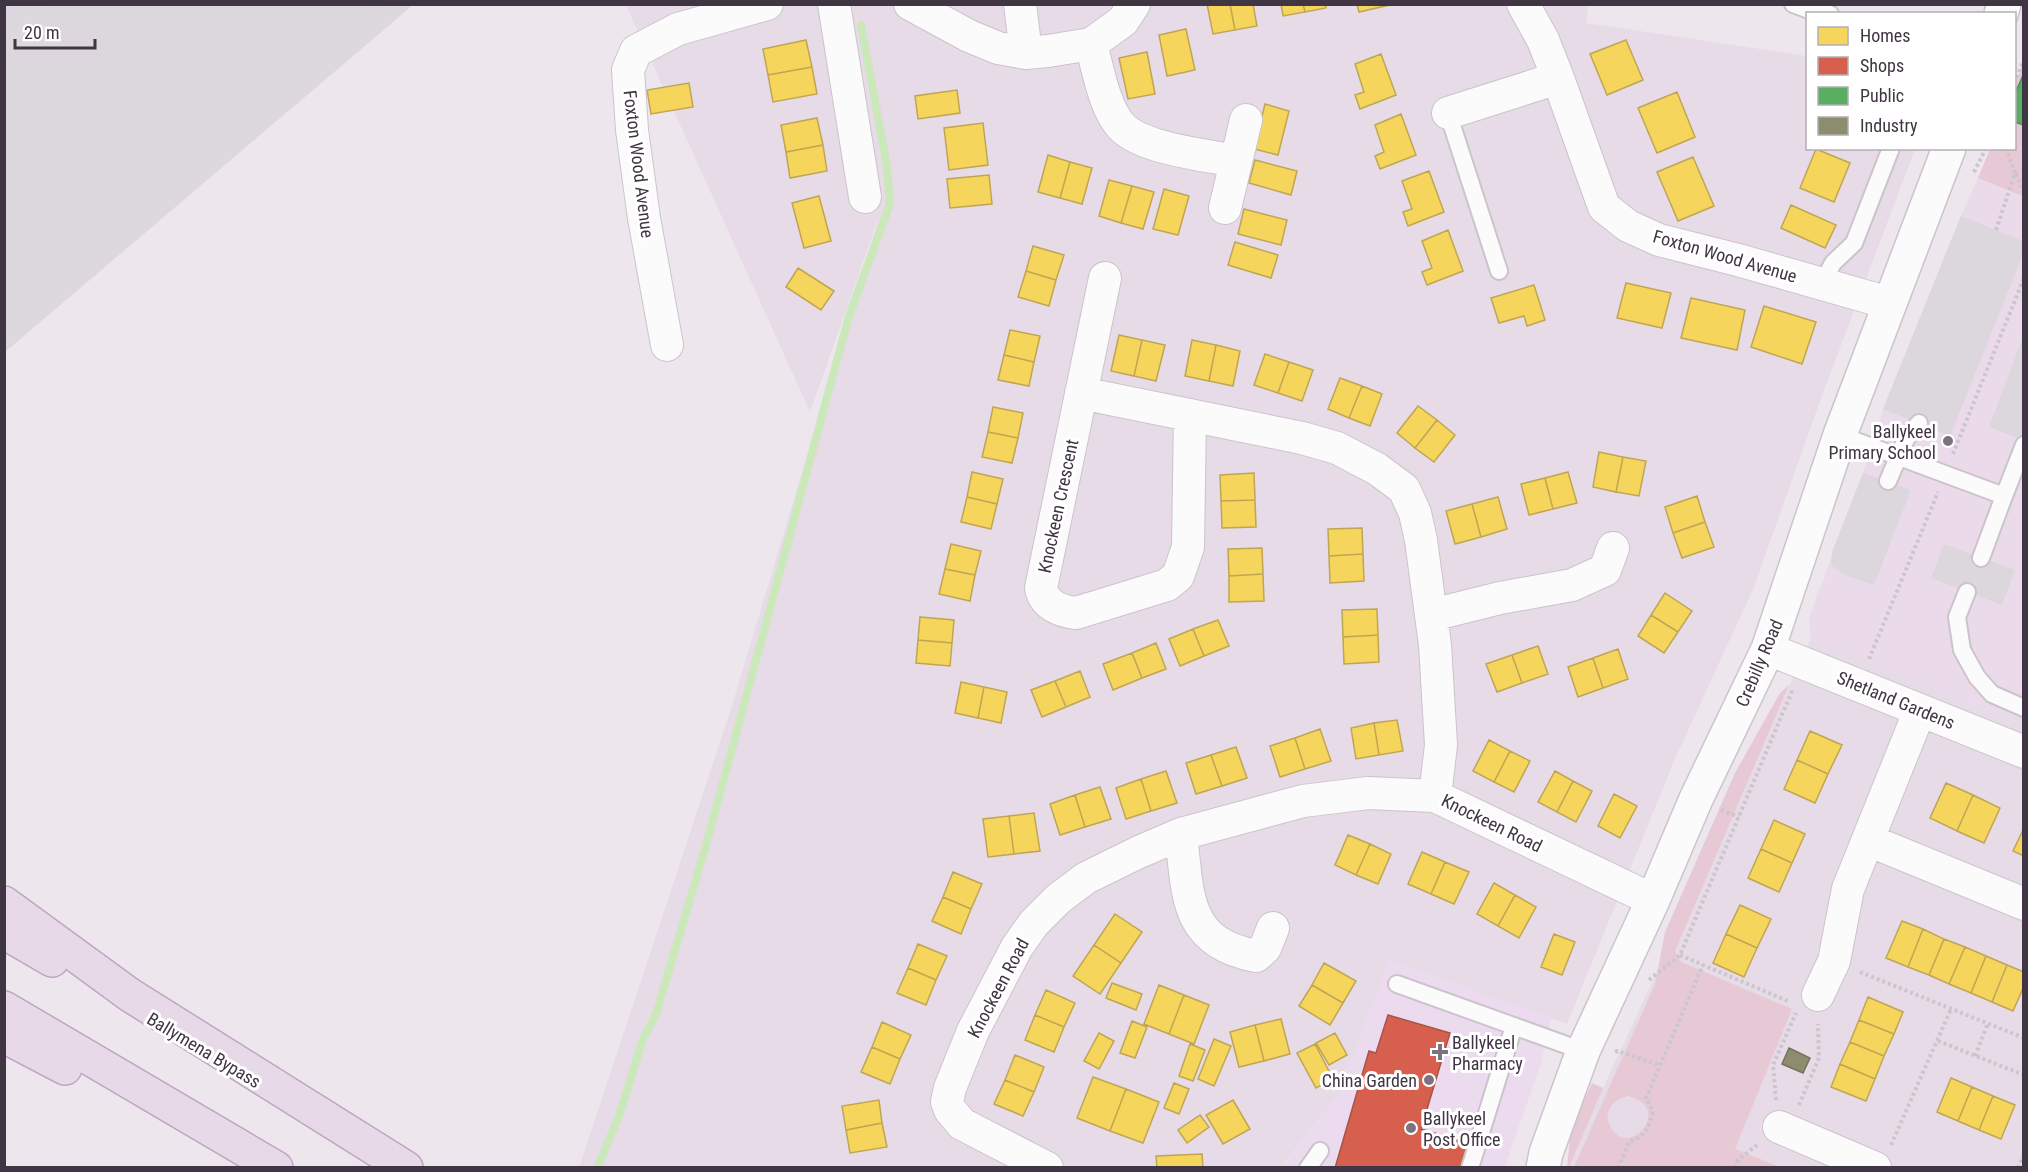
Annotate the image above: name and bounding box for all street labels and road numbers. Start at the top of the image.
street label: Foxton Wood Avenue [620,89,658,239]
street label: Foxton Wood Avenue [1651,225,1799,287]
street label: Knockeen Crescent [1034,437,1082,575]
street label: Crebilly Road [1731,616,1787,710]
street label: Shetland Gardens [1834,667,1958,733]
street label: Knockeen Road [1438,790,1546,856]
street label: Knockeen Road [963,935,1033,1041]
street label: Ballymena Bypass [143,1008,265,1092]

